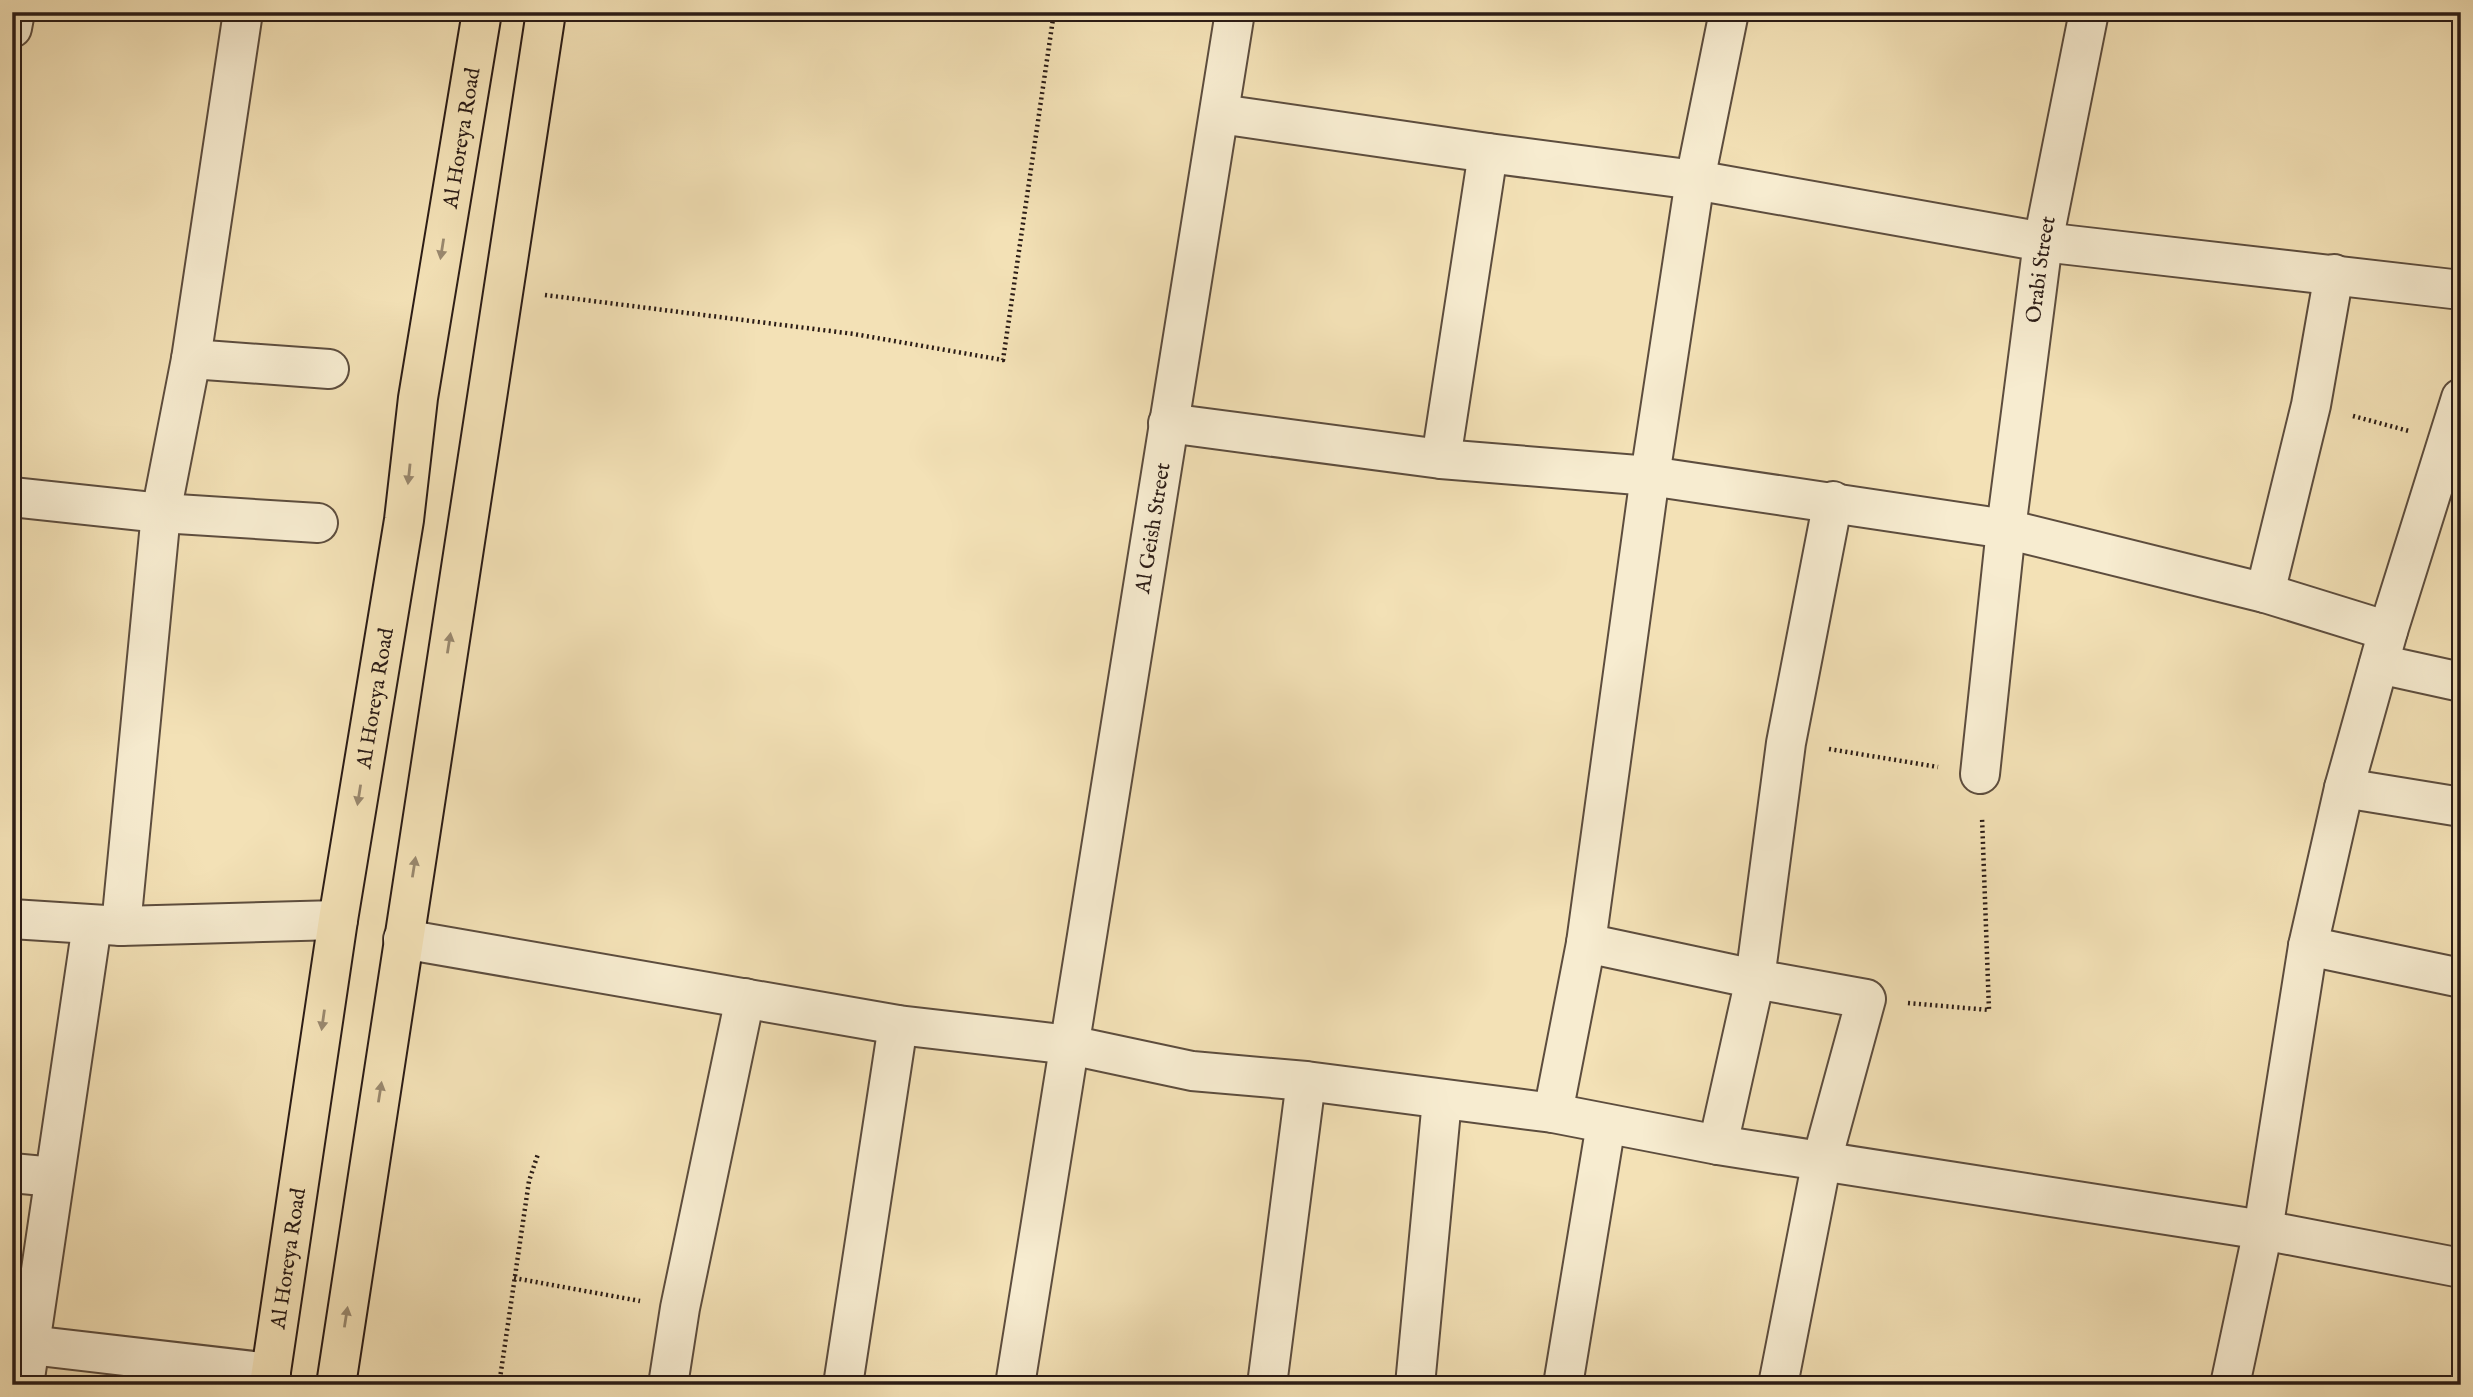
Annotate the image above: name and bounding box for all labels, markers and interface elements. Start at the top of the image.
street label: Al Horeya Road [438,65,488,211]
street label: Orabi Street [2021,214,2063,325]
one-way arrow [436,238,447,260]
street label: Al Geish Street [1130,461,1178,596]
one-way arrow [404,463,415,485]
street label: Al Horeya Road [351,625,401,772]
one-way arrow [444,631,455,653]
one-way arrow [353,784,364,806]
one-way arrow [409,856,420,878]
one-way arrow [317,1009,328,1031]
one-way arrow [375,1081,386,1103]
street label: Al Horeya Road [265,1186,313,1332]
one-way arrow [341,1306,352,1328]

